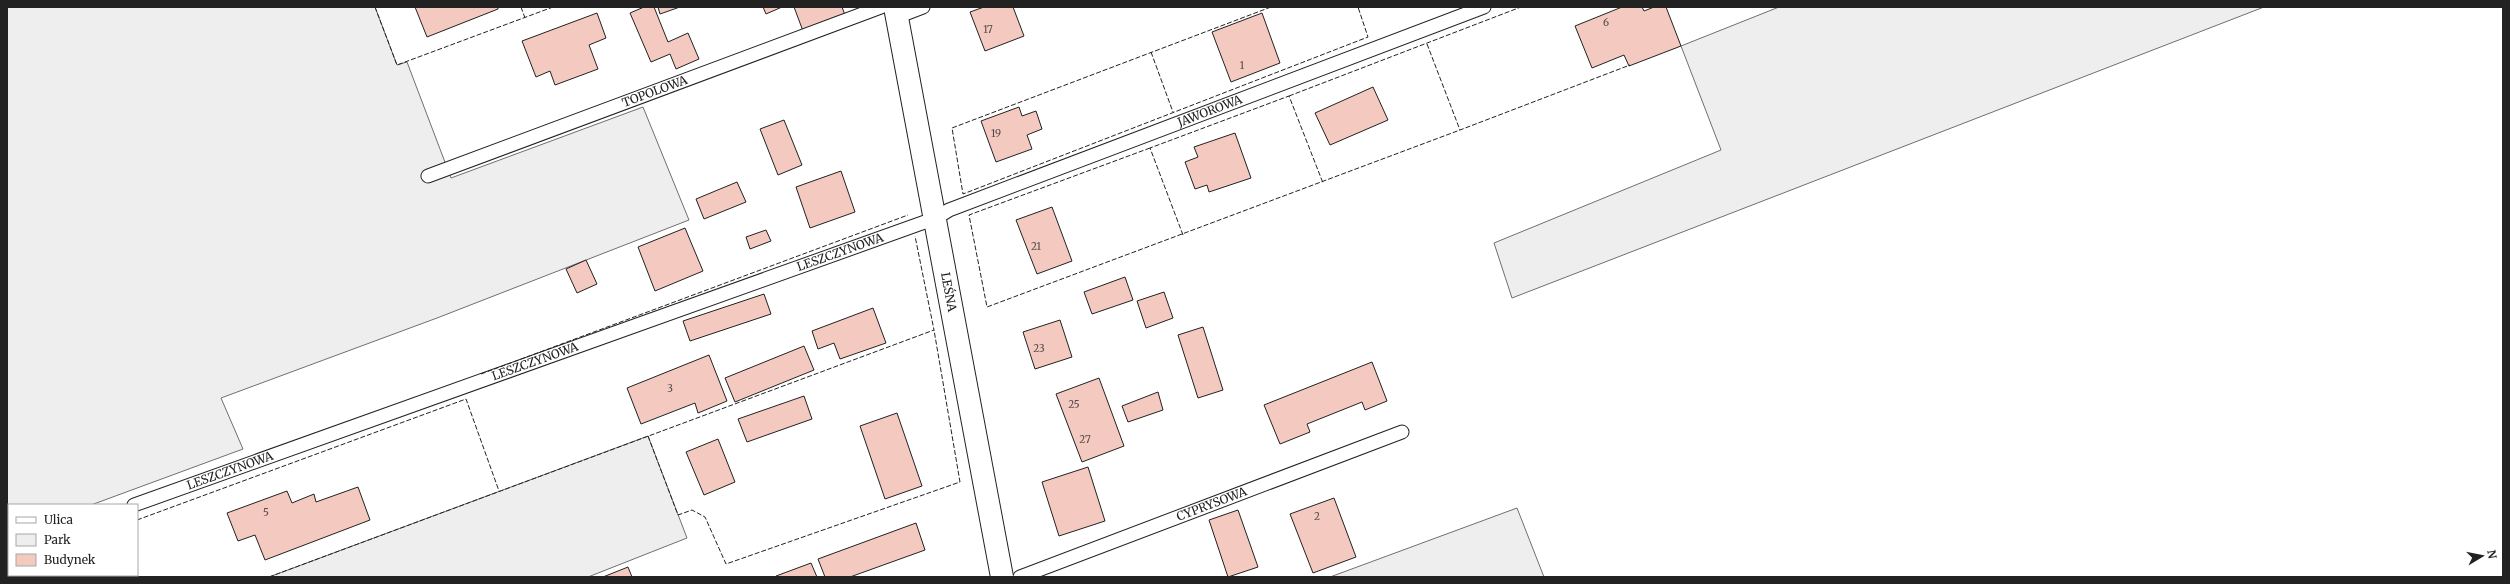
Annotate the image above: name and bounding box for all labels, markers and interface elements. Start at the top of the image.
house number: 6 [1603,16,1609,29]
house number: 17 [983,23,993,36]
house number: 1 [1240,59,1245,72]
street label: TOPOLOWA [620,72,690,110]
street label: JAWOROWA [1174,91,1245,130]
house number: 19 [991,127,1001,140]
street label: LESZCZYNOWA [795,229,886,274]
house number: 21 [1031,240,1042,253]
street label: LEŚNA [938,271,960,313]
street label: LESZCZYNOWA [490,338,581,383]
house number: 23 [1033,342,1045,355]
house number: 3 [667,382,673,395]
house number: 25 [1068,398,1080,411]
house number: 27 [1079,433,1091,446]
street label: LESZCZYNOWA [185,448,276,492]
street label: CYPRYSOWA [1174,483,1249,524]
legend [8,504,138,576]
house number: 5 [263,506,269,519]
house number: 2 [1314,510,1320,523]
text: Ulica [44,512,73,527]
text: Park [44,532,71,547]
north arrow [2462,536,2502,576]
text: N [2484,549,2500,560]
text: Budynek [44,552,96,567]

